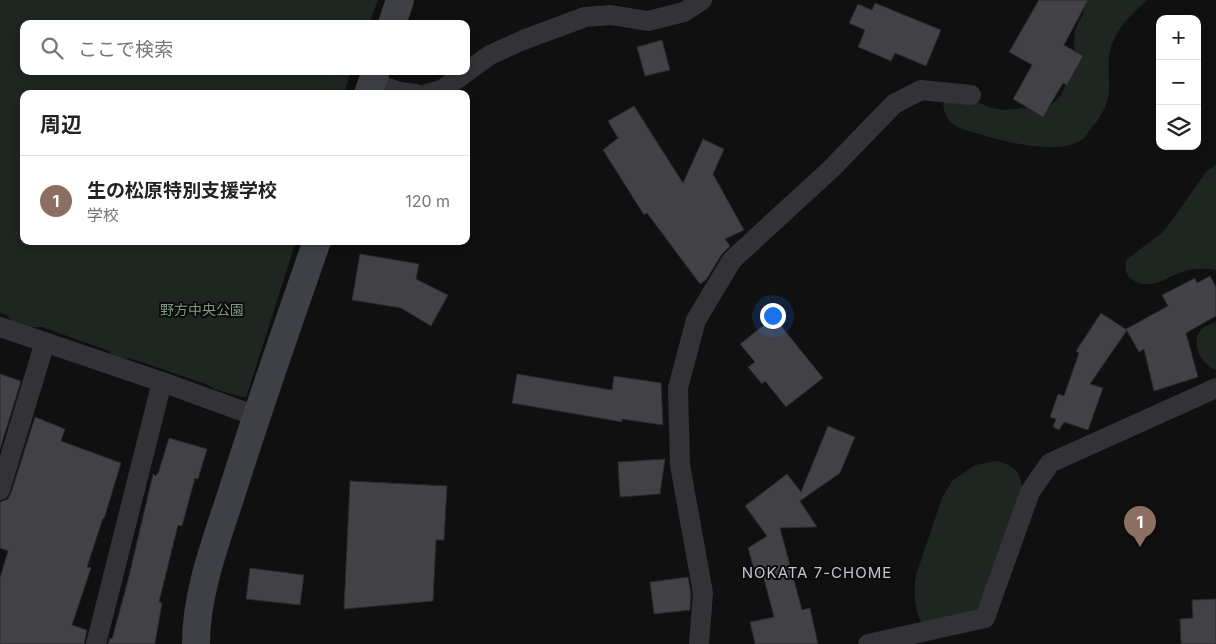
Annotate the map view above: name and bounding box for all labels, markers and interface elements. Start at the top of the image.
map controls [1156,15,1201,150]
button: + [1156,15,1201,60]
search box [20,20,470,75]
icon: search [38,34,66,62]
text: ここで検索 [78,38,173,61]
button: − [1156,60,1201,105]
button: layers [1156,105,1201,150]
text: 周辺 [40,112,82,137]
text: 生の松原特別支援学校 [87,179,277,202]
text: 1 [53,191,59,211]
text: 120 m [405,191,450,211]
text: 学校 [87,205,119,225]
park label: 野方中央公園 [160,301,244,318]
your location [760,303,786,329]
pin: 1 [1124,506,1156,547]
district label: NOKATA 7-CHOME [742,563,892,582]

